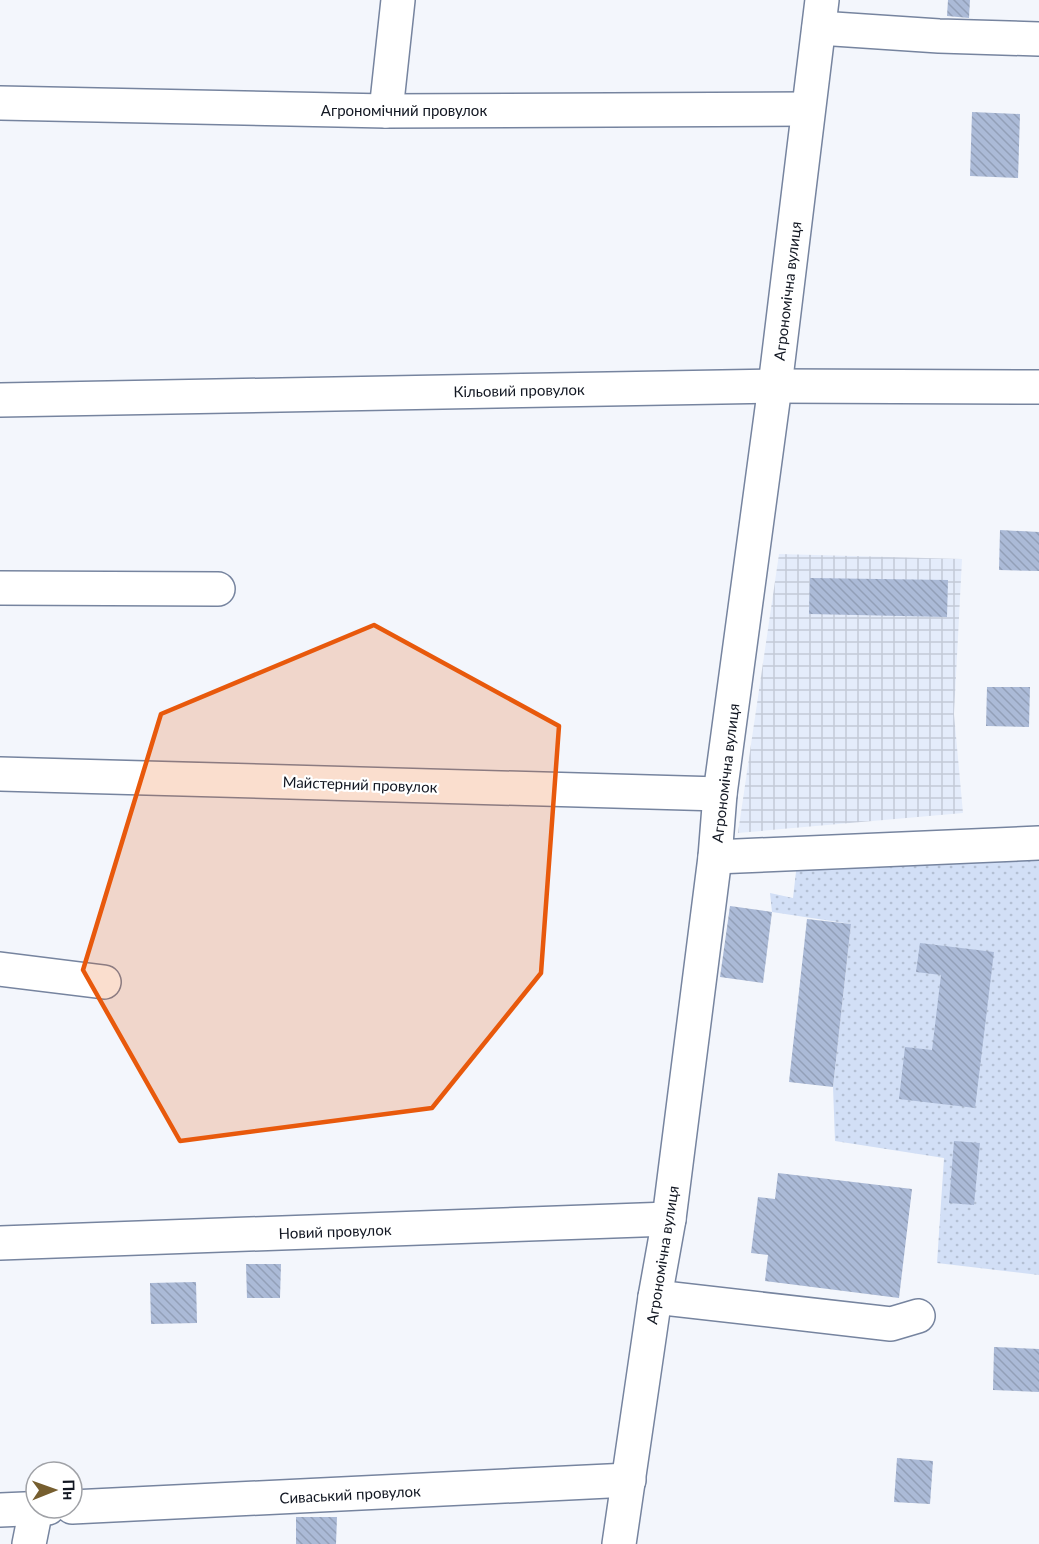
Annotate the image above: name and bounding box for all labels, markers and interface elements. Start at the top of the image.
street label: Агрономічний провулок [321,101,487,119]
street label: Агрономічна вулиця [770,220,804,362]
street label: Кільовий провулок [453,380,585,400]
street label: Агрономічна вулиця [708,702,742,844]
street label: Майстерний провулок [282,772,438,796]
street label: Агрономічна вулиця [642,1184,682,1326]
street label: Новий провулок [278,1220,392,1242]
north arrow [24,1460,84,1520]
text: Пн [60,1479,79,1500]
street label: Сиваський провулок [279,1481,421,1507]

